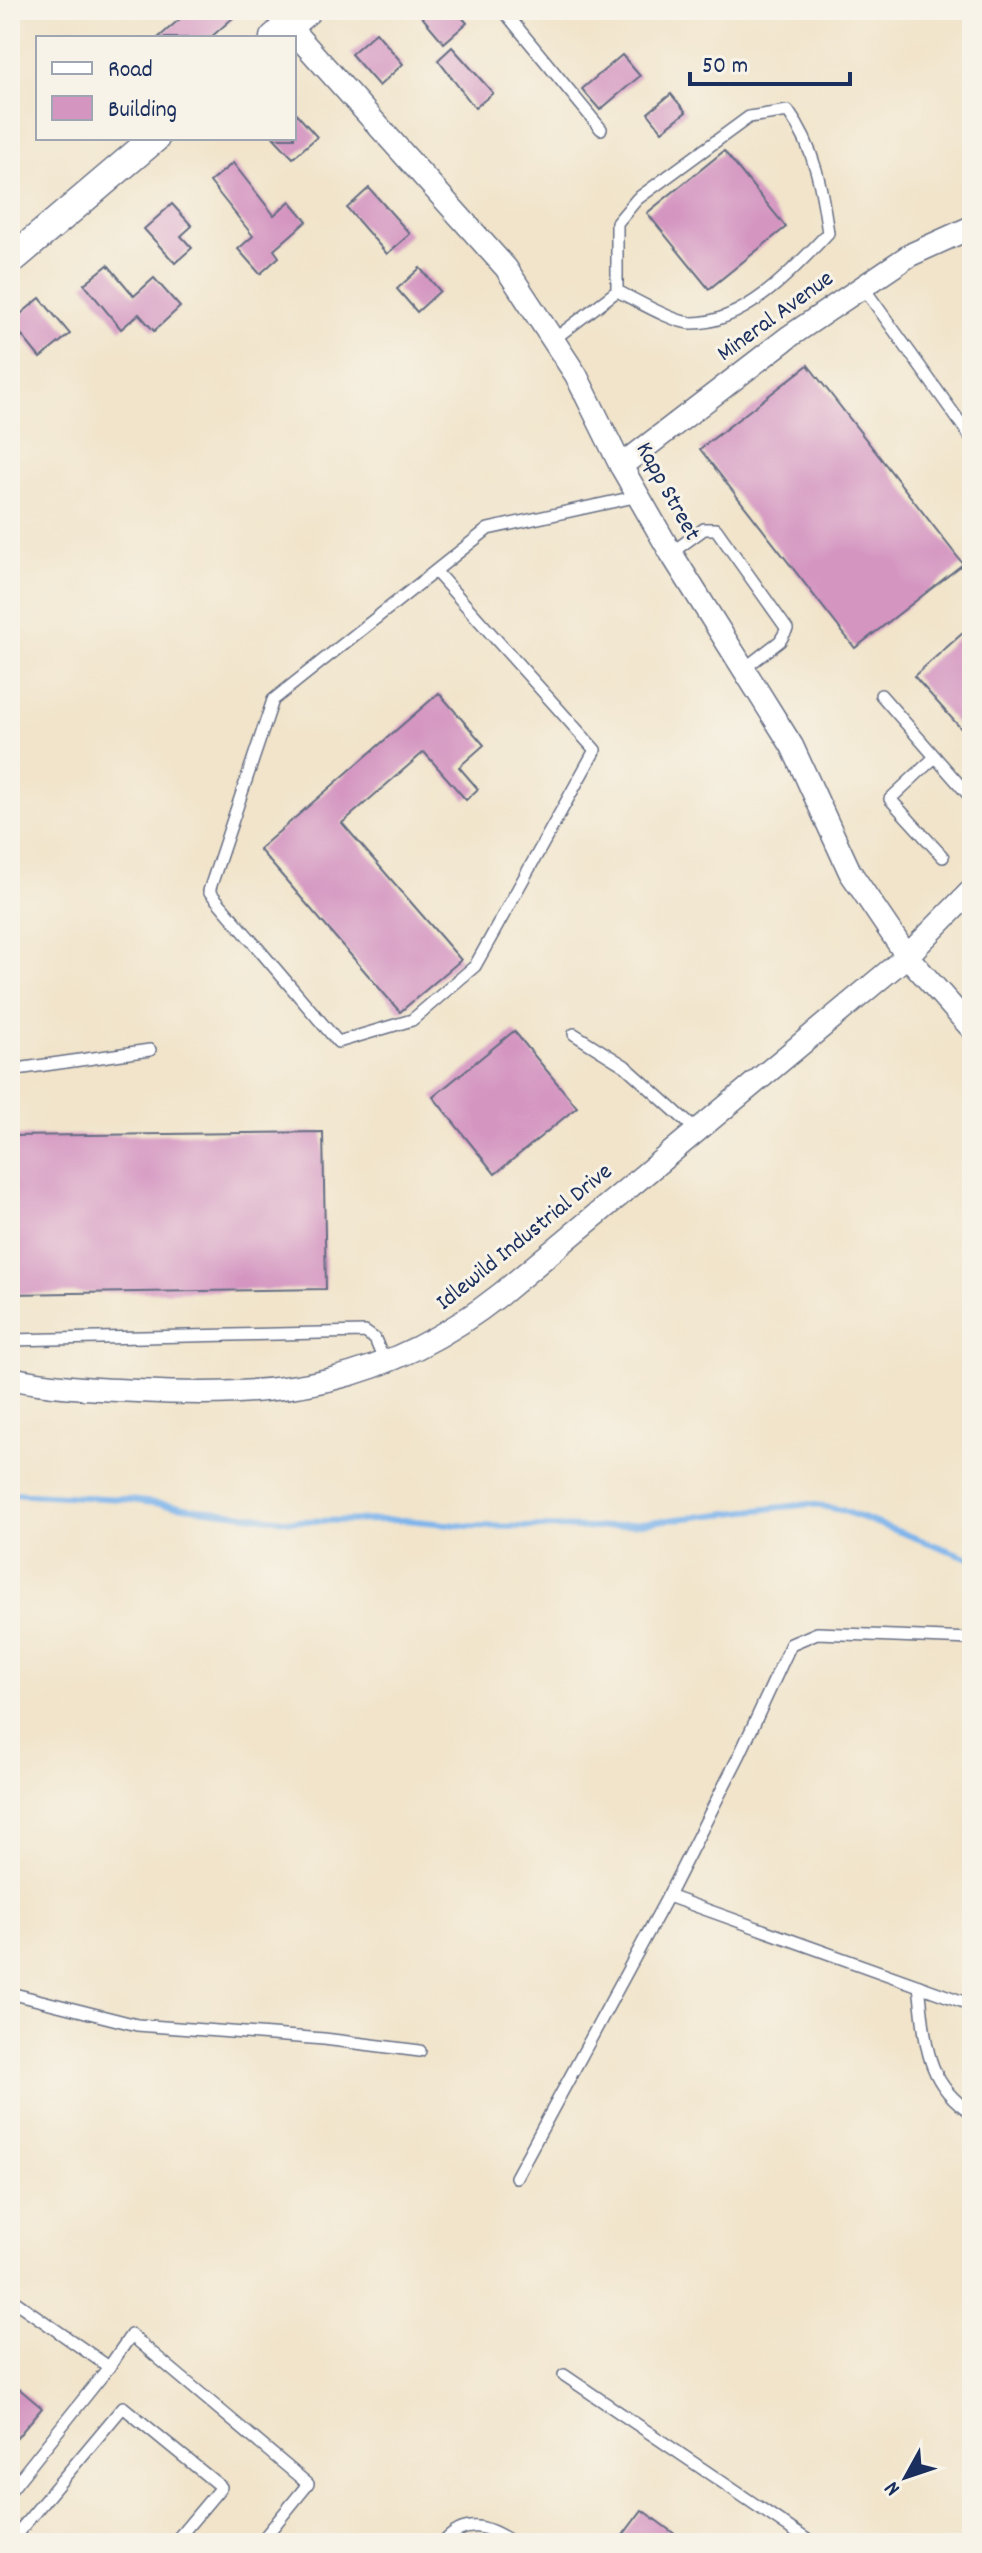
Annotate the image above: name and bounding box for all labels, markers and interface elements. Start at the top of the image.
legend [36,36,296,140]
scale bar [690,36,850,86]
text: 50 m [702,50,748,84]
text: Road [108,54,153,88]
text: Building [108,94,177,128]
street label: Mineral Avenue [711,263,841,371]
street label: Kapp Street [626,436,708,548]
street label: Idlewild Industrial Drive [429,1156,621,1320]
north arrow [866,2437,946,2517]
text: N [878,2473,909,2502]

